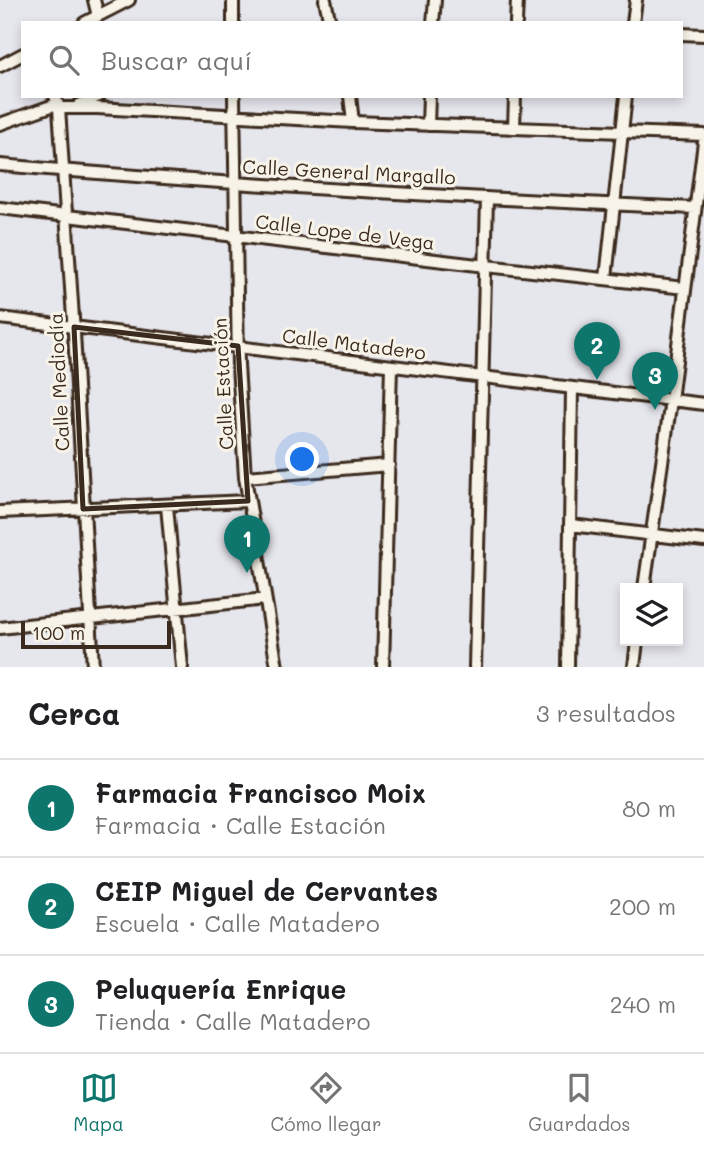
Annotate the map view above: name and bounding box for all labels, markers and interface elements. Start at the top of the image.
search box [21,21,683,98]
icon: search [45,41,83,79]
text: Buscar aquí [101,43,252,77]
street label: Calle General Margallo [242,153,456,190]
street label: Calle Lope de Vega [254,208,436,255]
street label: Calle Mediodía [42,312,75,452]
street label: Calle Estación [207,318,238,451]
street label: Calle Matadero [281,322,427,365]
pin: 2 [574,322,620,380]
pin: 3 [632,352,678,410]
your location [285,442,319,476]
pin: 1 [224,515,270,573]
map controls [620,583,683,646]
button: layers [620,583,683,646]
scale bar [21,618,172,650]
text: 100 m [32,620,85,645]
text: Cerca [28,693,120,733]
text: 3 resultados [536,698,676,728]
text: Farmacia Francisco Moix [95,776,426,810]
text: 1 [46,793,56,823]
text: 80 m [622,793,676,823]
text: Farmacia · Calle Estación [95,810,386,840]
text: CEIP Miguel de Cervantes [95,874,438,908]
text: 2 [45,891,57,921]
text: 200 m [609,891,676,921]
text: Escuela · Calle Matadero [95,908,380,938]
text: Peluquería Enrique [95,972,346,1006]
text: 3 [44,989,58,1019]
text: 240 m [610,989,676,1019]
text: Tienda · Calle Matadero [95,1006,371,1036]
tab: Mapa [73,1069,124,1136]
tab: Cómo llegar [271,1069,382,1136]
tab: Guardados [528,1069,631,1136]

